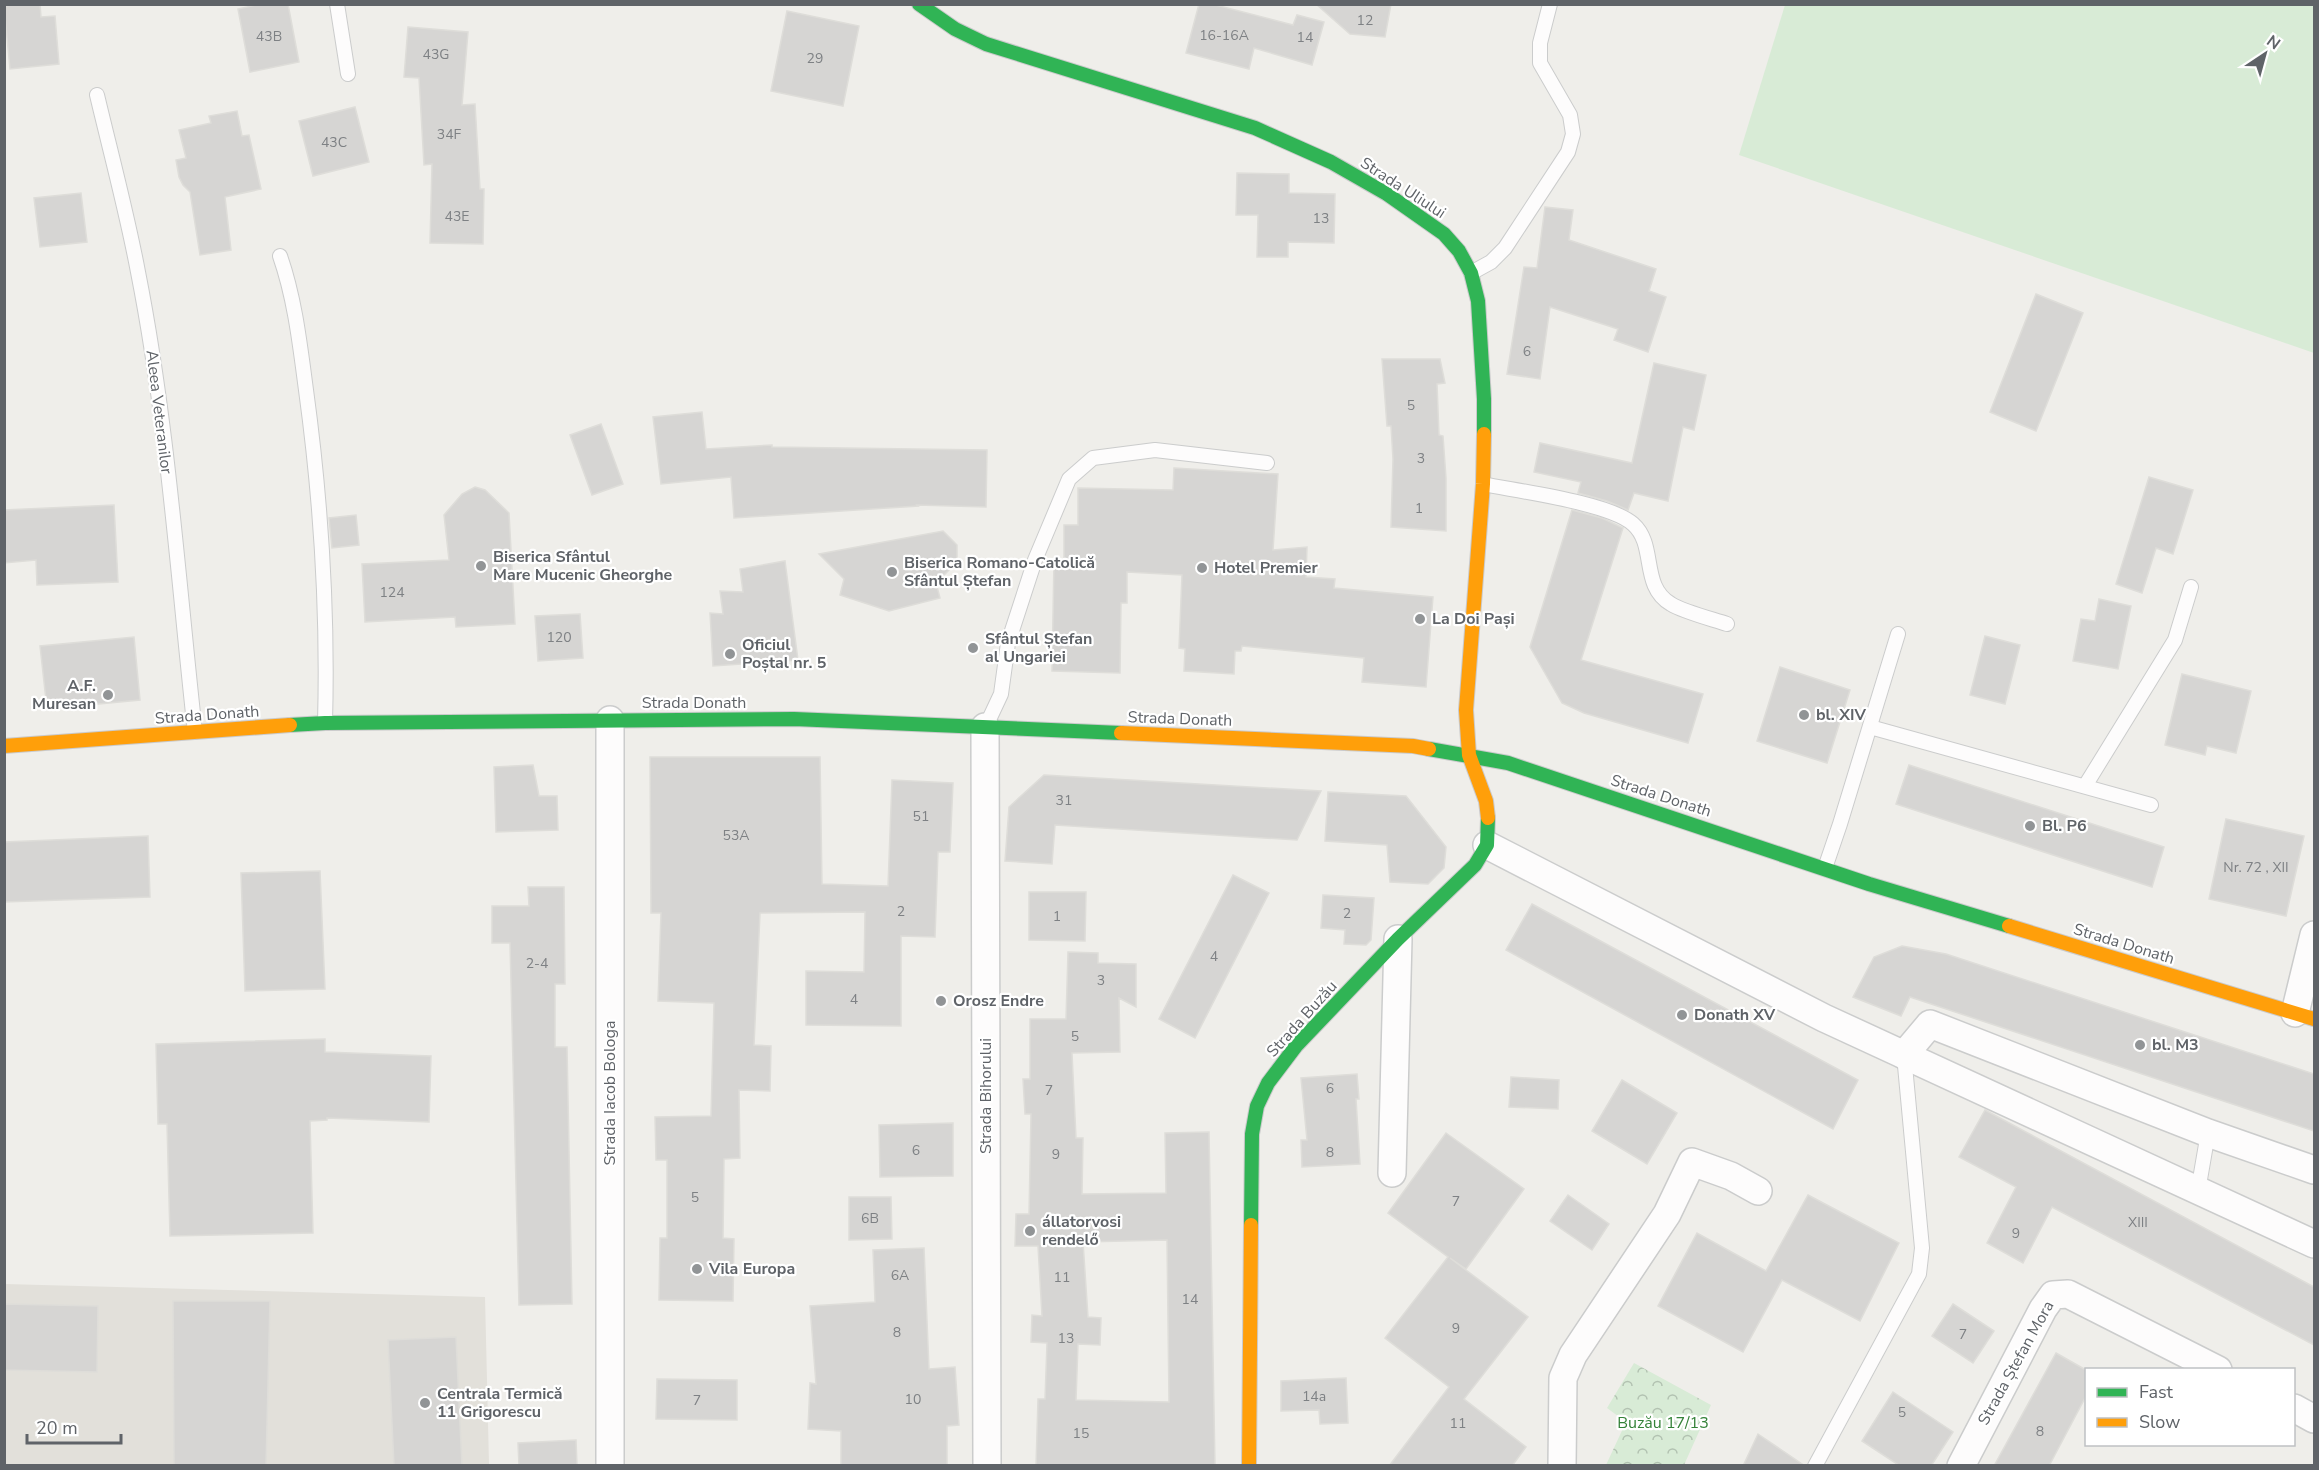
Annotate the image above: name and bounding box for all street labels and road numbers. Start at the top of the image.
street label: Strada Uliului [1356,152,1450,224]
street label: Aleea Veteranilor [140,349,178,476]
street label: Strada Donath [642,692,746,714]
street label: Strada Donath [154,700,260,730]
street label: Strada Donath [1127,706,1233,732]
street label: Strada Donath [1608,769,1714,823]
street label: Strada Donath [2071,918,2177,970]
street label: Strada Buzău [1262,976,1342,1062]
street label: Strada Iacob Bologa [599,1021,621,1165]
street label: Strada Bihorului [975,1038,997,1154]
street label: Strada Ștefan Mora [1973,1297,2059,1429]

